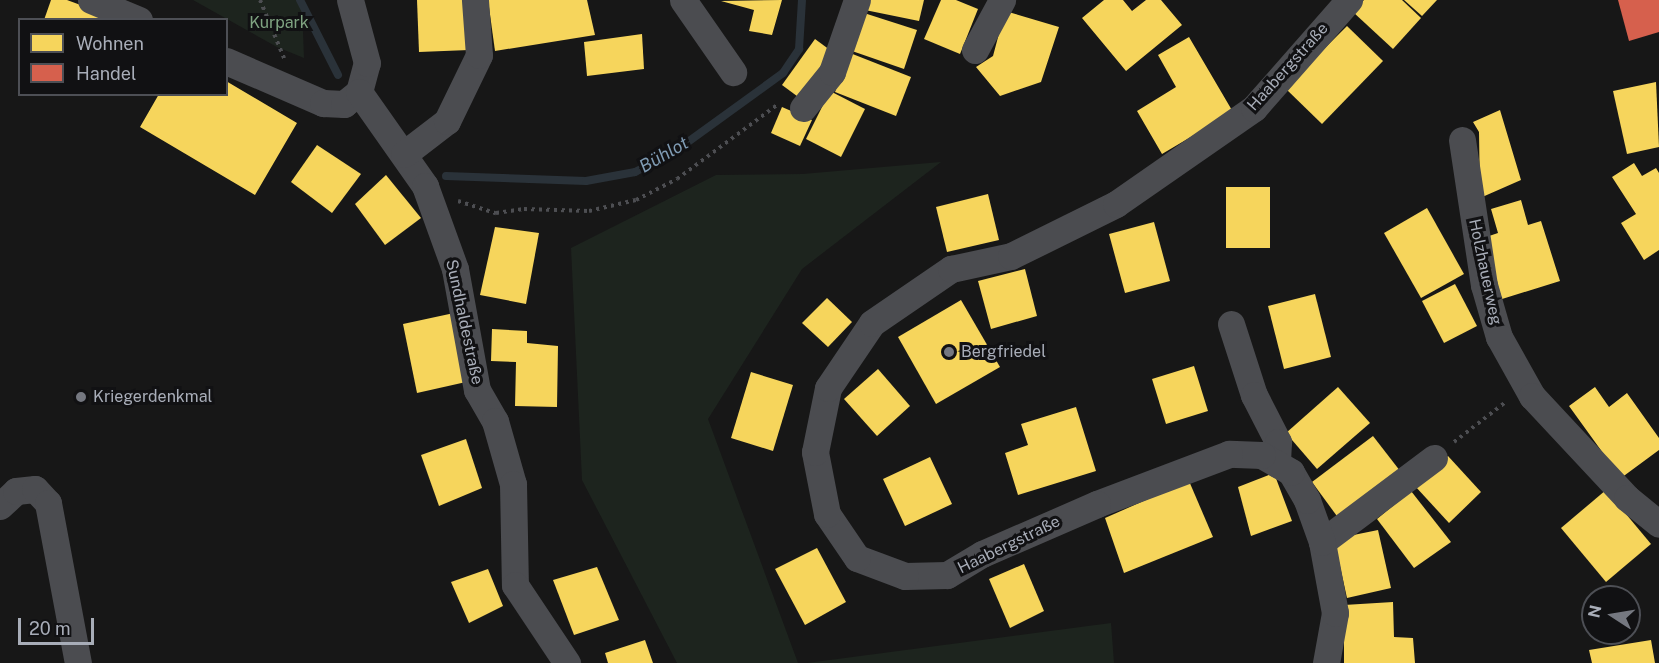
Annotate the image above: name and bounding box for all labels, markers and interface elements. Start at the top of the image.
park label: Kurpark [249,13,309,33]
legend [18,18,228,96]
street label: Haabergstraße [1244,19,1332,115]
text: Wohnen [76,33,144,54]
text: Handel [76,63,136,84]
water label: Bühlot [636,132,692,178]
street label: Holzhauerweg [1464,217,1506,327]
street label: Sundhaldestraße [441,258,487,386]
place label: Bergfriedel [961,342,1046,362]
marker: Bergfriedel [942,345,956,359]
place label: Kriegerdenkmal [93,387,212,407]
marker: Kriegerdenkmal [74,390,88,404]
street label: Haabergstraße [955,512,1063,578]
north arrow [1581,585,1641,645]
text: N [1584,603,1605,620]
scale bar [21,606,98,644]
text: 20 m [29,618,71,639]

